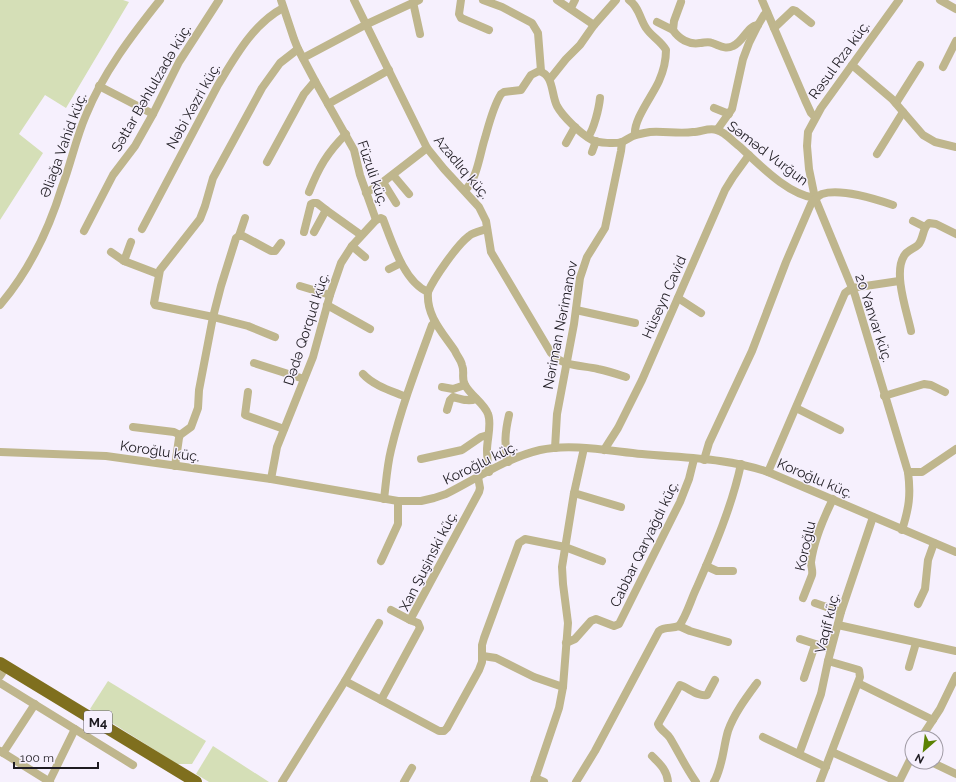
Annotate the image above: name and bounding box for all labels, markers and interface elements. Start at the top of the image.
street label: Rəsul Rza küç. [805,18,873,102]
street label: Səttar Bəhlulzadə küç. [108,21,194,155]
street label: Nəbi Xəzri küç. [163,60,223,152]
street label: Əliağa Vahid küç. [37,91,89,199]
street label: Səməd Vurğun [725,118,811,188]
street label: Azadlıq küç. [431,132,493,202]
street label: Füzuli küç. [354,138,392,208]
street label: Hüseyn Cavid [639,253,689,341]
street label: Nəriman Nərimanov [540,259,580,390]
street label: Dədə Qorqud küç. [280,271,332,387]
street label: 20 Yanvar küç. [852,272,896,364]
street label: Koroğlu küç. [119,437,201,465]
street label: Koroğlu küç. [440,438,520,488]
street label: Koroğlu küç. [775,455,855,501]
street label: Cabbar Qaryağdı küç. [606,478,682,610]
street label: Xan Şuşinski küç. [396,508,460,614]
street label: Koroğlu [792,519,818,573]
street label: Vaqif küç. [812,591,842,655]
road number: M4 [84,711,112,733]
north arrow [904,730,944,770]
scale bar [14,744,98,770]
text: 100 m [20,751,54,765]
text: N [913,751,926,766]

